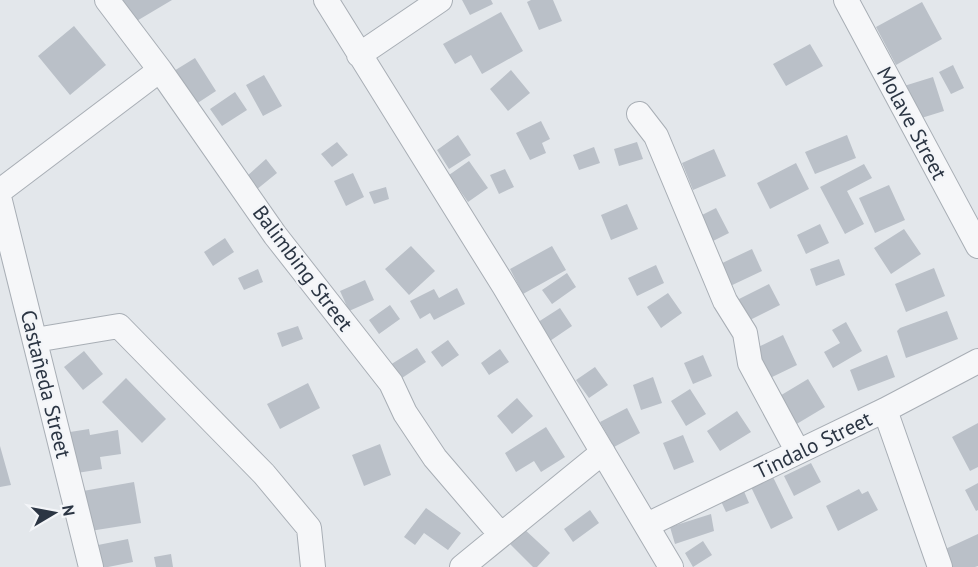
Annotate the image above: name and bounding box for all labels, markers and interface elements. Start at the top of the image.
street label: Molave Street [871,62,953,184]
street label: Balimbing Street [247,200,359,336]
street label: Castañeda Street [15,307,77,461]
street label: Tindalo Street [750,405,876,485]
north arrow [24,483,84,543]
text: N [58,503,80,517]

